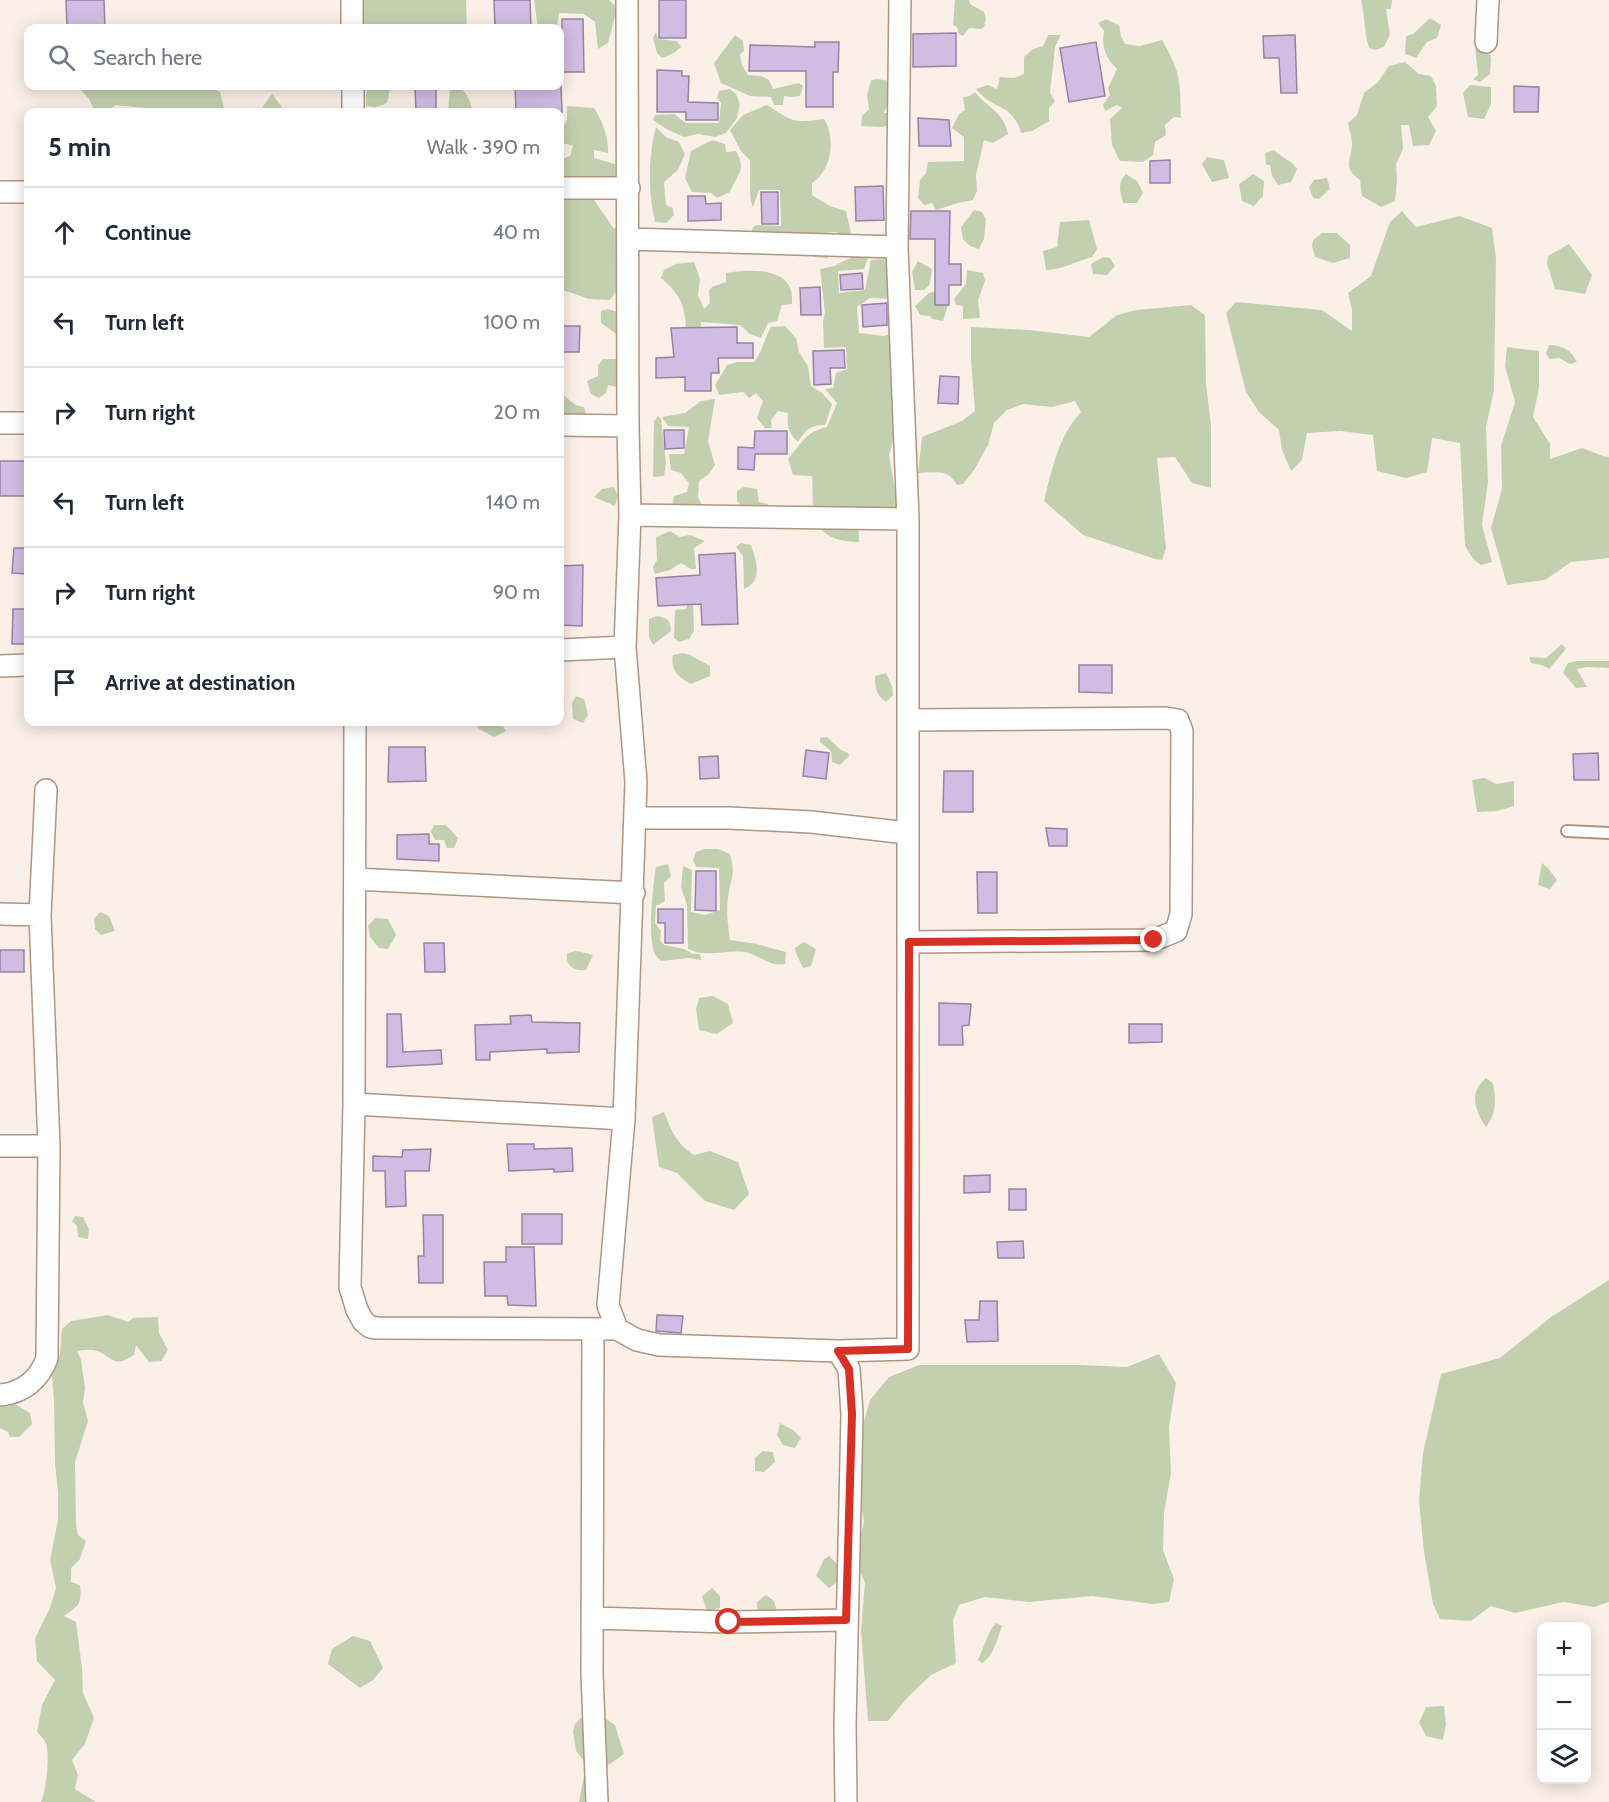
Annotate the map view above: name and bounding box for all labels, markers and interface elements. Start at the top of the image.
search box [24,24,564,90]
icon: search [45,41,78,74]
text: Search here [93,44,202,71]
text: 5 min [48,131,111,163]
text: Walk · 390 m [427,135,540,159]
icon: ahead [48,216,81,249]
text: Continue [105,219,191,246]
text: 40 m [492,220,540,244]
icon: left [48,306,81,339]
text: Turn left [105,309,184,336]
text: 100 m [484,310,540,334]
icon: right [48,396,81,429]
text: Turn right [105,399,195,426]
text: 20 m [494,400,540,424]
icon: left [48,486,81,519]
text: Turn left [105,489,184,516]
text: 140 m [486,490,540,514]
icon: right [48,576,81,609]
text: Turn right [105,579,195,606]
text: 90 m [493,580,540,604]
icon: arrive [48,666,81,699]
text: Arrive at destination [105,669,295,696]
route end [1140,926,1166,952]
route start [715,1608,741,1634]
map controls [1537,1622,1591,1784]
button: + [1537,1622,1591,1676]
button: − [1537,1676,1591,1730]
button: layers [1537,1730,1591,1784]

